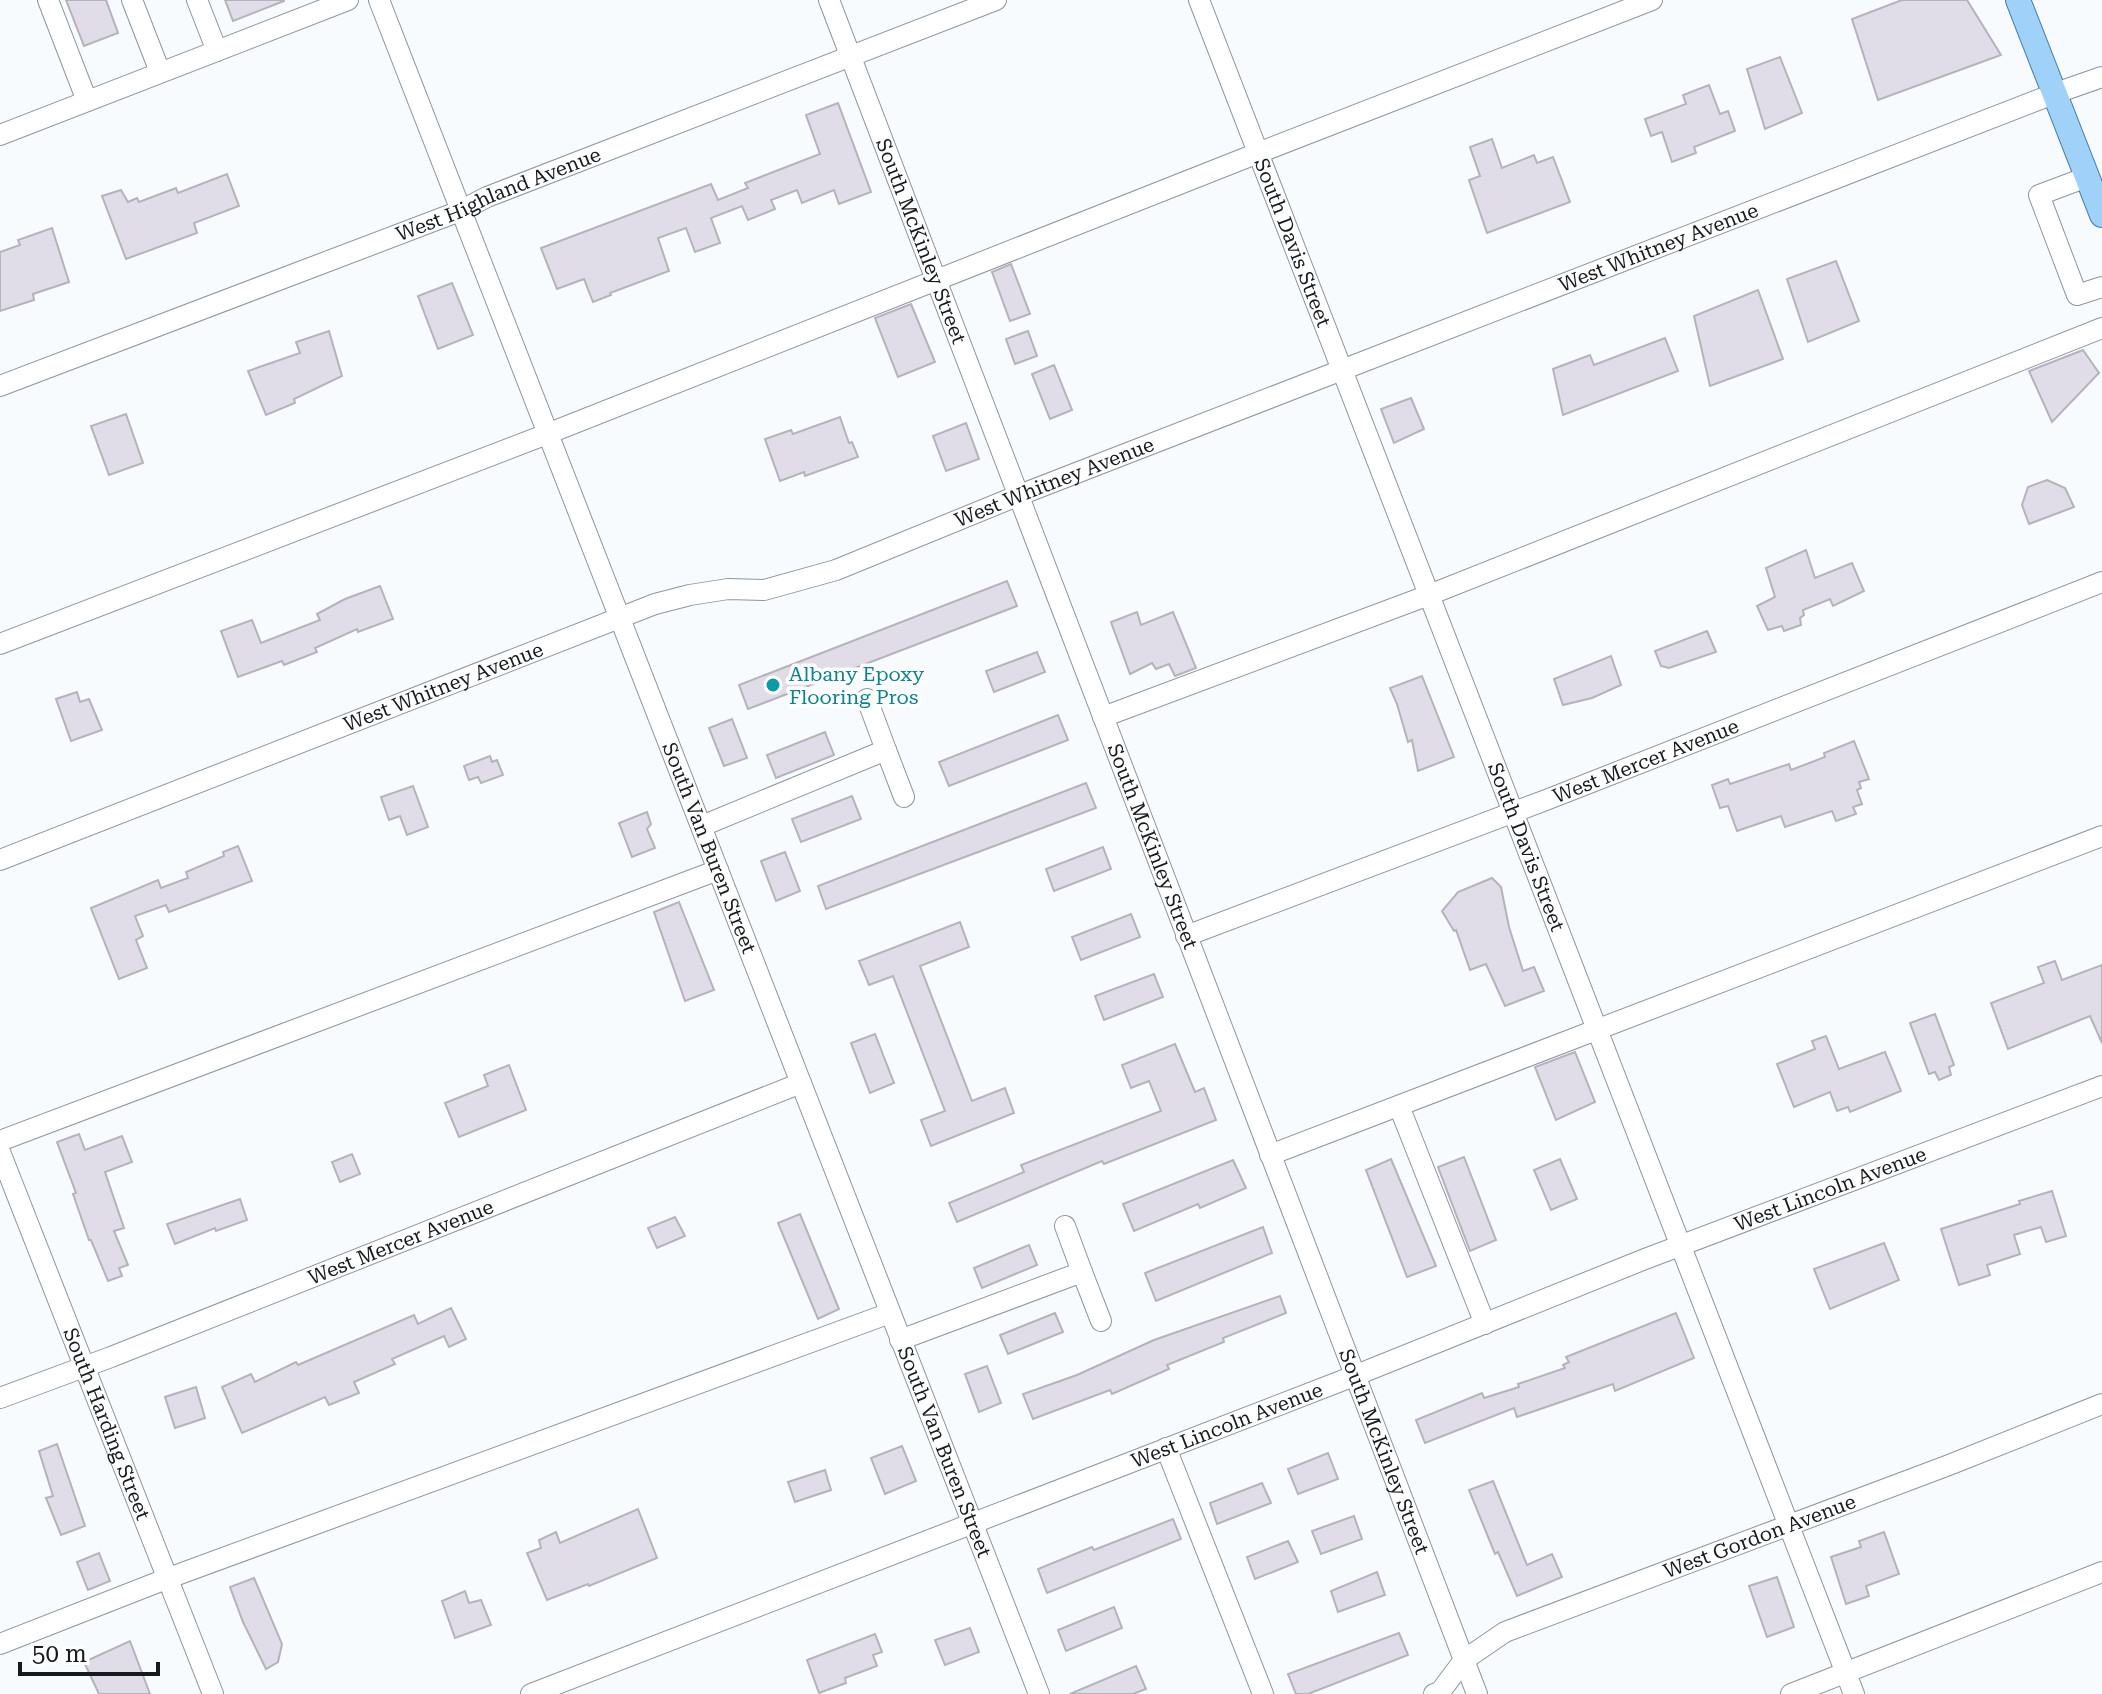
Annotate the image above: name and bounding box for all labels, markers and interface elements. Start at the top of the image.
street label: South McKinley Street [871,135,971,348]
street label: West Highland Avenue [392,142,604,246]
street label: South Davis Street [1249,155,1336,331]
street label: West Whitney Avenue [1555,198,1762,297]
street label: West Whitney Avenue [951,432,1157,532]
street label: West Whitney Avenue [340,637,547,737]
place label: Albany Epoxy Flooring Pros [789,662,924,709]
marker: Albany Epoxy Flooring Pros [764,676,782,694]
street label: West Mercer Avenue [1549,714,1742,808]
street label: South Van Buren Street [657,739,761,957]
street label: South McKinley Street [1103,740,1203,953]
street label: South Davis Street [1483,759,1570,935]
street label: West Lincoln Avenue [1731,1142,1930,1236]
street label: West Mercer Avenue [304,1194,497,1290]
street label: South Harding Street [58,1324,156,1524]
street label: South Van Buren Street [893,1343,997,1561]
street label: South McKinley Street [1334,1345,1435,1558]
street label: West Lincoln Avenue [1128,1377,1326,1473]
street label: West Gordon Avenue [1660,1489,1859,1583]
scale bar [20,1626,158,1676]
text: 50 m [32,1640,87,1668]

